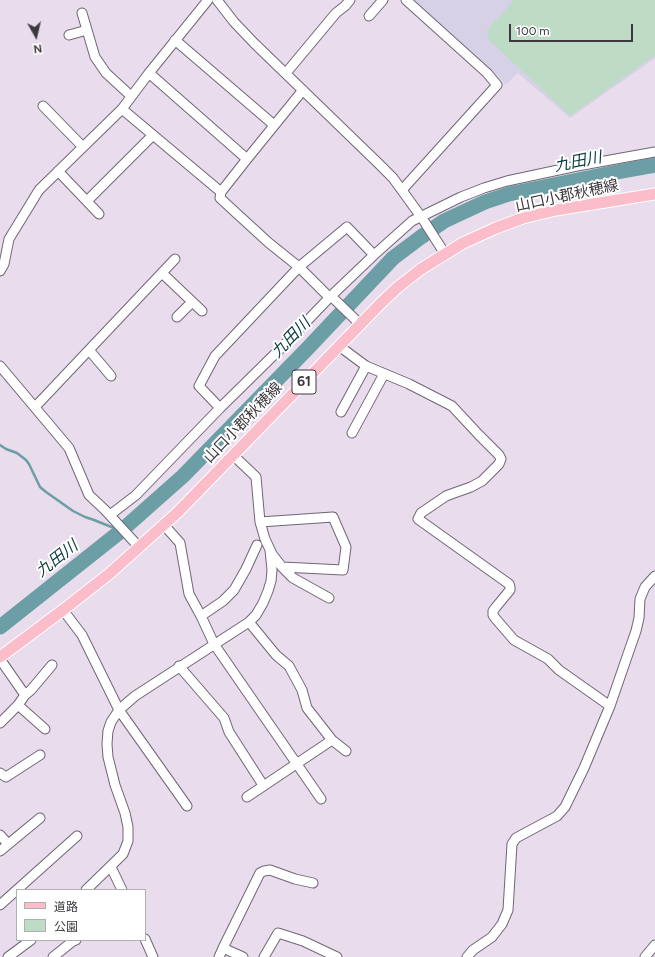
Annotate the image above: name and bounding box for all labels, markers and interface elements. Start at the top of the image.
north arrow [16,16,56,56]
scale bar [511,16,635,42]
text: 100 m [516,24,550,38]
text: N [33,41,43,55]
water label: 九田川 [553,148,603,176]
street label: 山口小郡秋穂線 [514,176,620,216]
water label: 九田川 [267,314,315,362]
road number: 61 [292,370,316,394]
street label: 山口小郡秋穂線 [200,379,286,467]
water label: 九田川 [32,537,82,581]
legend [16,889,146,941]
text: 道路 [54,900,78,914]
text: 公園 [54,920,78,934]

